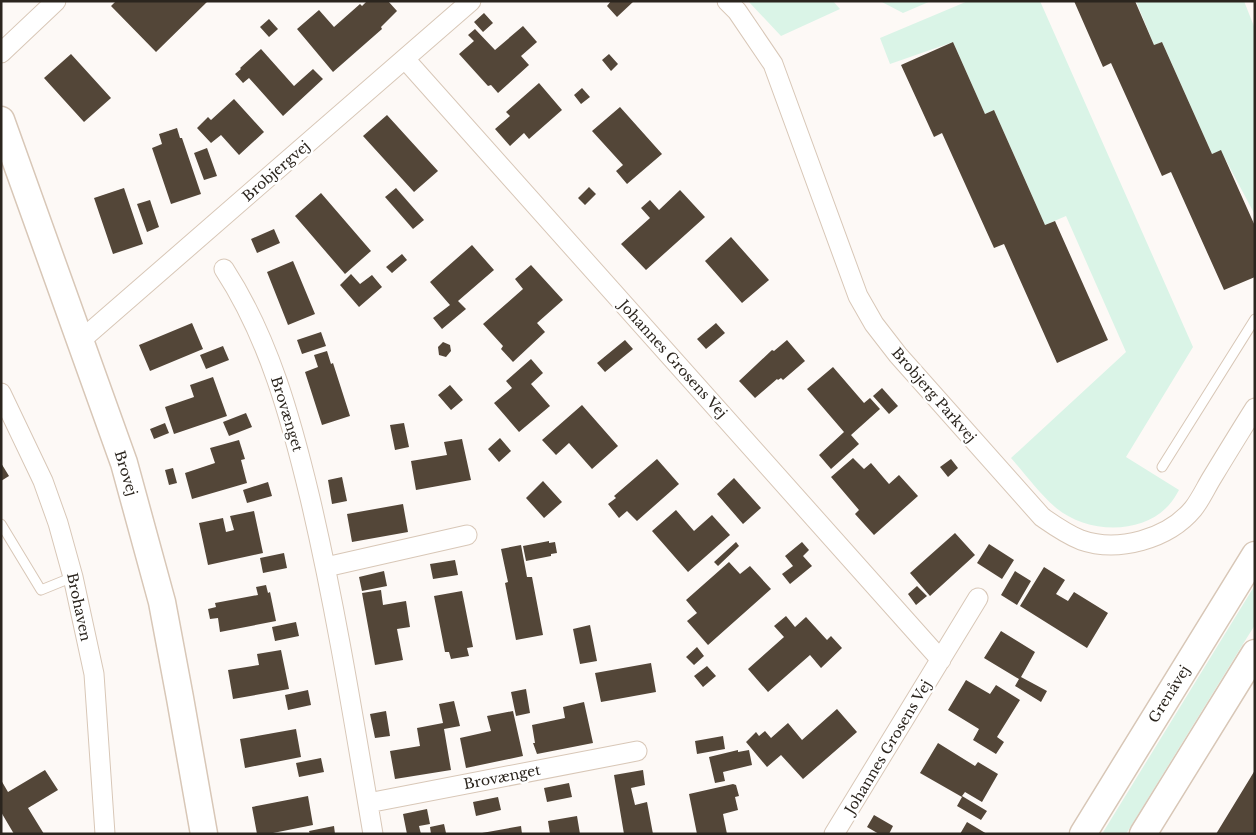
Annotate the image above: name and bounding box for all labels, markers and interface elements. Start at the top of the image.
street label: Brobjergvej [239,137,313,205]
street label: Johannes Grosens Vej [614,295,731,422]
street label: Brobjerg Parkvej [888,344,980,446]
street label: Brovænget [267,374,307,454]
street label: Brovej [111,448,141,498]
street label: Brohaven [63,571,95,643]
street label: Grenåvej [1144,662,1194,726]
street label: Johannes Grosens Vej [840,677,935,819]
street label: Brovænget [462,761,543,793]

